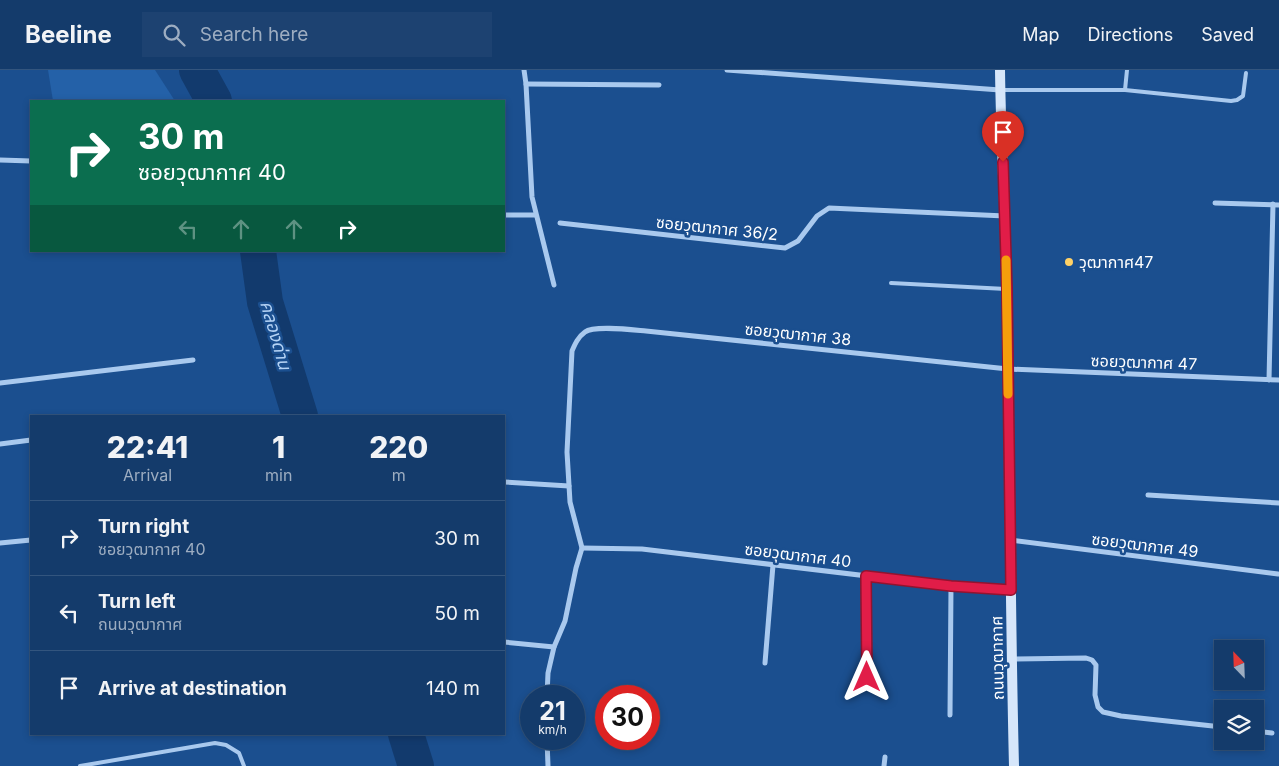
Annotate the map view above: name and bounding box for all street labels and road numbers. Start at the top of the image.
street label: ซอยวุฒากาศ 36/2 [655,212,779,244]
street label: ซอยวุฒากาศ 38 [744,318,852,350]
street label: ซอยวุฒากาศ 47 [1090,350,1198,374]
street label: ซอยวุฒากาศ 49 [1091,529,1199,561]
street label: ซอยวุฒากาศ 40 [743,539,853,571]
street label: ถนนวุฒากาศ [986,616,1008,700]

